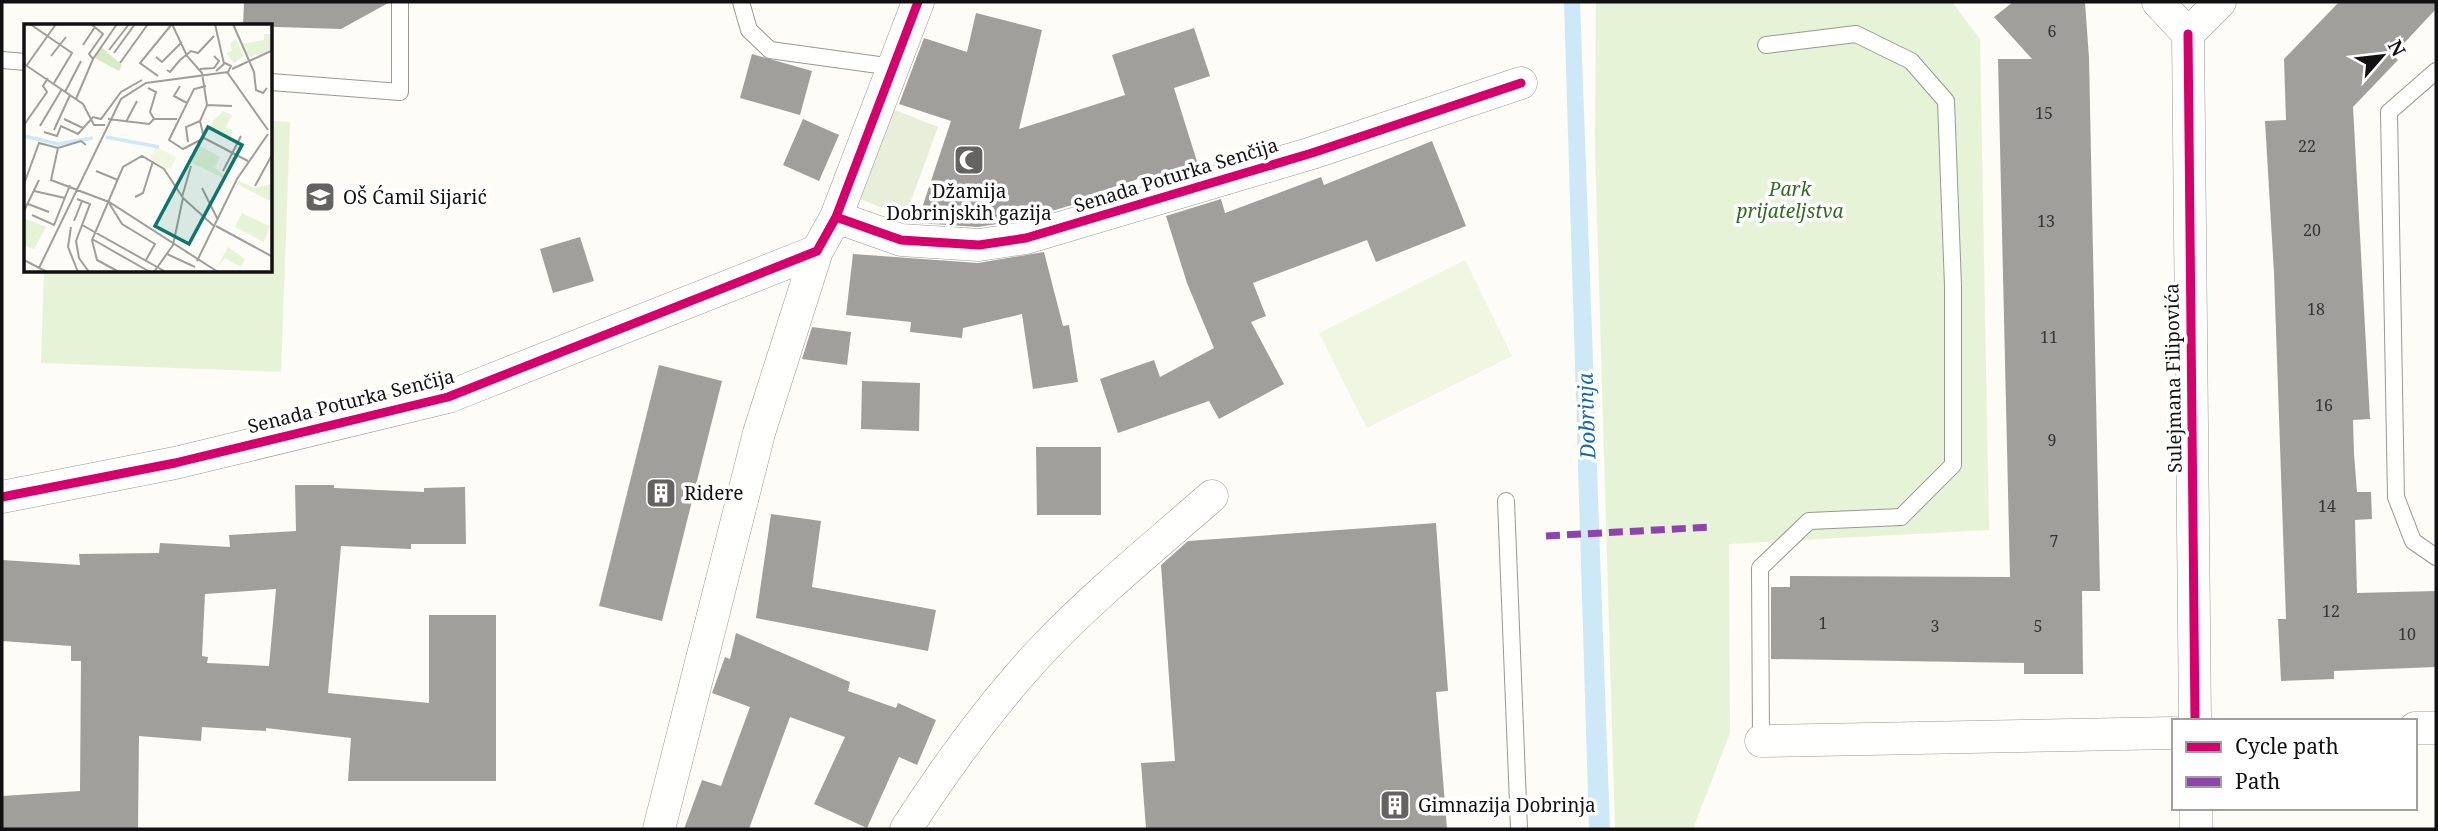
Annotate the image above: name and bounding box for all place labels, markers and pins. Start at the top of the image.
mosque icon: Džamija Dobrinjskih gazija [952,143,986,177]
place label: Džamija Dobrinjskih gazija [886,178,1052,226]
school or university icon: OŠ Ćamil Sijarić [303,180,337,214]
place label: OŠ Ćamil Sijarić [343,184,487,210]
building icon: Ridere [644,476,678,510]
place label: Ridere [684,480,744,506]
building icon: Gimnazija Dobrinja [1378,788,1412,822]
place label: Gimnazija Dobrinja [1418,792,1596,818]

